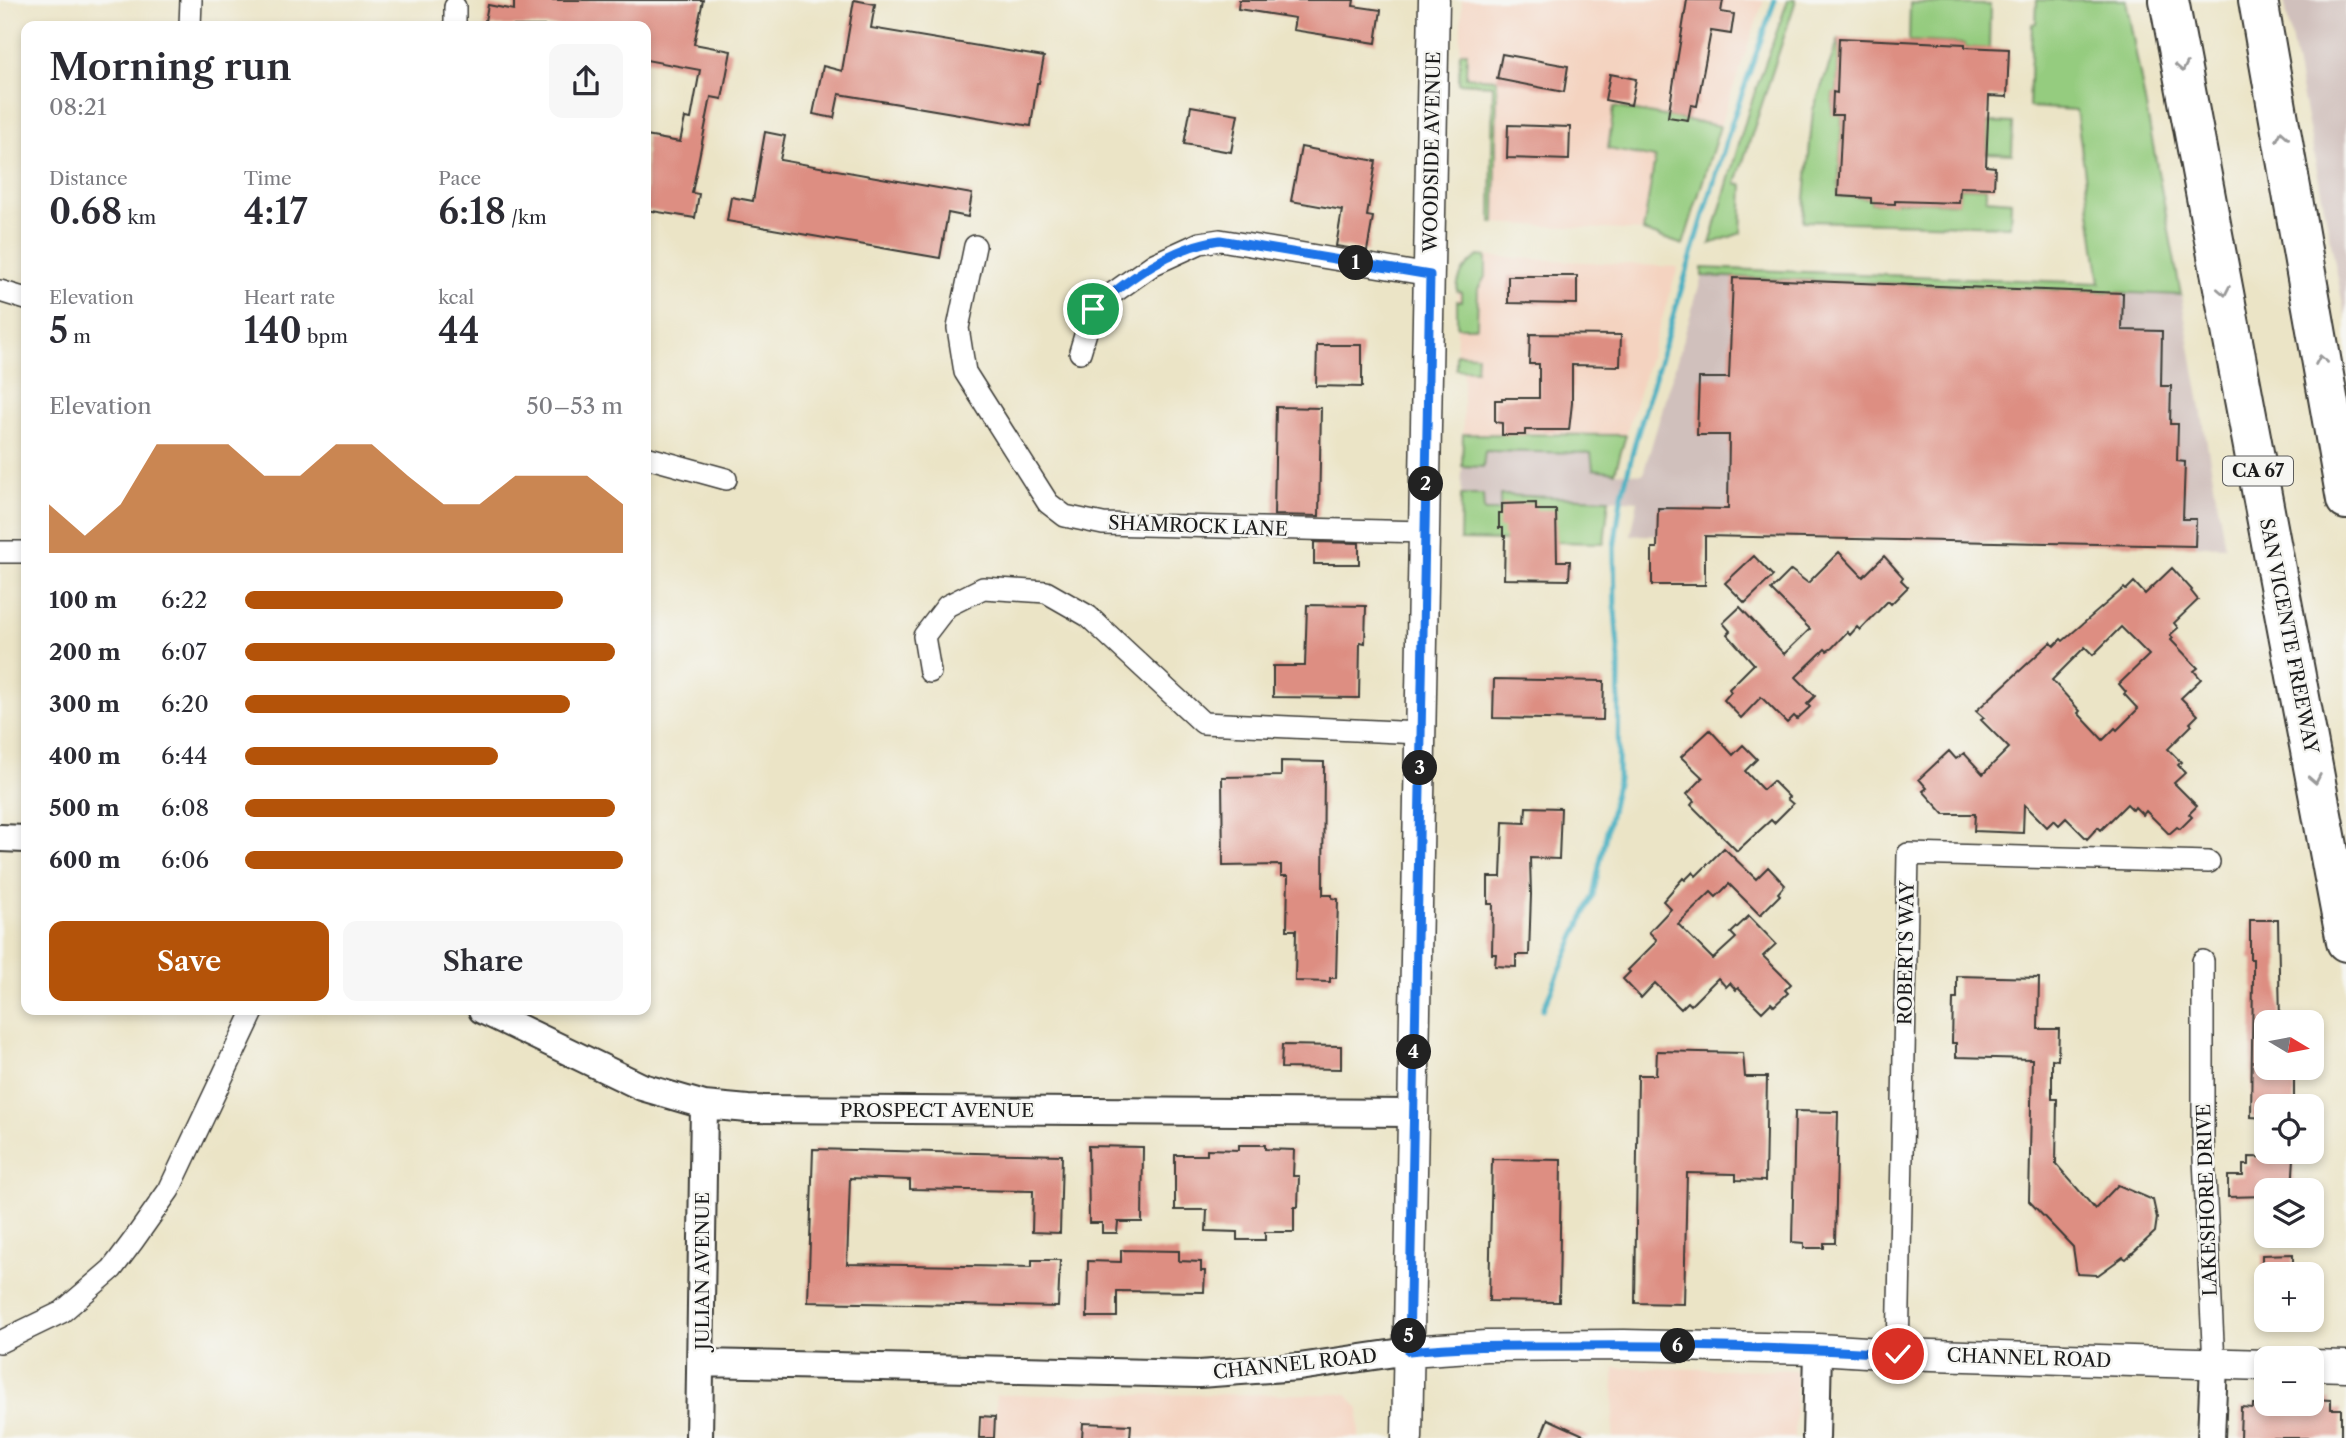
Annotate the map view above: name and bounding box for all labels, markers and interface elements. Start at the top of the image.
text: Morning run [49,43,292,90]
button: share [549,44,623,118]
street label: WOODSIDE AVENUE [1419,51,1445,254]
one-way arrow [2174,61,2189,73]
text: 08:21 [49,93,107,121]
one-way arrow [2275,130,2290,142]
text: Distance [49,167,128,190]
text: Time [244,167,292,190]
text: Pace [438,167,481,190]
text: 0.68 [49,190,122,233]
text: 4:17 [244,190,308,233]
text: 6:18 [438,190,506,233]
text: km [122,206,156,229]
text: /km [506,206,547,229]
pin: 1 [1338,246,1374,280]
text: 1 [1351,251,1360,274]
pin [1063,279,1123,339]
one-way arrow [2216,285,2231,297]
text: Elevation [49,286,134,309]
text: Heart rate [244,286,335,309]
text: kcal [438,286,474,309]
icon: arrive [1074,290,1112,328]
text: 5 [49,309,68,352]
text: 140 [244,309,302,352]
text: 44 [438,309,479,352]
text: m [68,325,91,348]
text: bpm [302,325,348,348]
one-way arrow [2314,354,2329,366]
text: Elevation [49,392,152,420]
text: 50–53 m [526,392,623,420]
road number: CA 67 [2223,457,2293,486]
pin: 2 [1408,466,1444,502]
text: 2 [1420,472,1431,495]
street label: SHAMROCK LANE [1108,511,1288,541]
street label: SAN VICENTE FREEWAY [2255,516,2323,756]
text: 100 m [49,586,117,614]
text: 6:22 [161,586,207,614]
text: 200 m [49,638,121,666]
text: 6:07 [161,638,207,666]
text: 300 m [49,690,120,718]
text: 6:20 [161,690,209,718]
text: 400 m [49,742,121,770]
text: 6:44 [161,742,208,770]
pin: 3 [1402,750,1438,786]
text: 3 [1414,756,1425,779]
one-way arrow [2307,773,2322,785]
text: 500 m [49,794,120,822]
text: 6:08 [161,794,209,822]
text: 600 m [49,846,121,874]
text: 6:06 [161,846,209,874]
street label: ROBERTS WAY [1893,880,1919,1025]
button: Save [49,921,329,1001]
button: Share [343,921,623,1001]
north arrow [2254,1010,2324,1080]
map controls [2254,1010,2324,1416]
pin: 4 [1396,1034,1432,1070]
text: 4 [1408,1040,1419,1063]
button: locate [2254,1094,2324,1164]
street label: PROSPECT AVENUE [840,1099,1034,1122]
street label: LAKESHORE DRIVE [2192,1103,2222,1297]
button: layers [2254,1178,2324,1248]
street label: JULIAN AVENUE [691,1192,714,1353]
button: + [2254,1262,2324,1332]
pin: 5 [1392,1318,1426,1354]
text: 5 [1403,1324,1414,1347]
pin [1868,1324,1928,1384]
pin: 6 [1660,1328,1696,1364]
text: 6 [1672,1334,1683,1357]
icon: check [1879,1335,1917,1373]
street label: CHANNEL ROAD [1212,1344,1378,1384]
street label: CHANNEL ROAD [1946,1344,2112,1372]
button: − [2254,1346,2324,1416]

